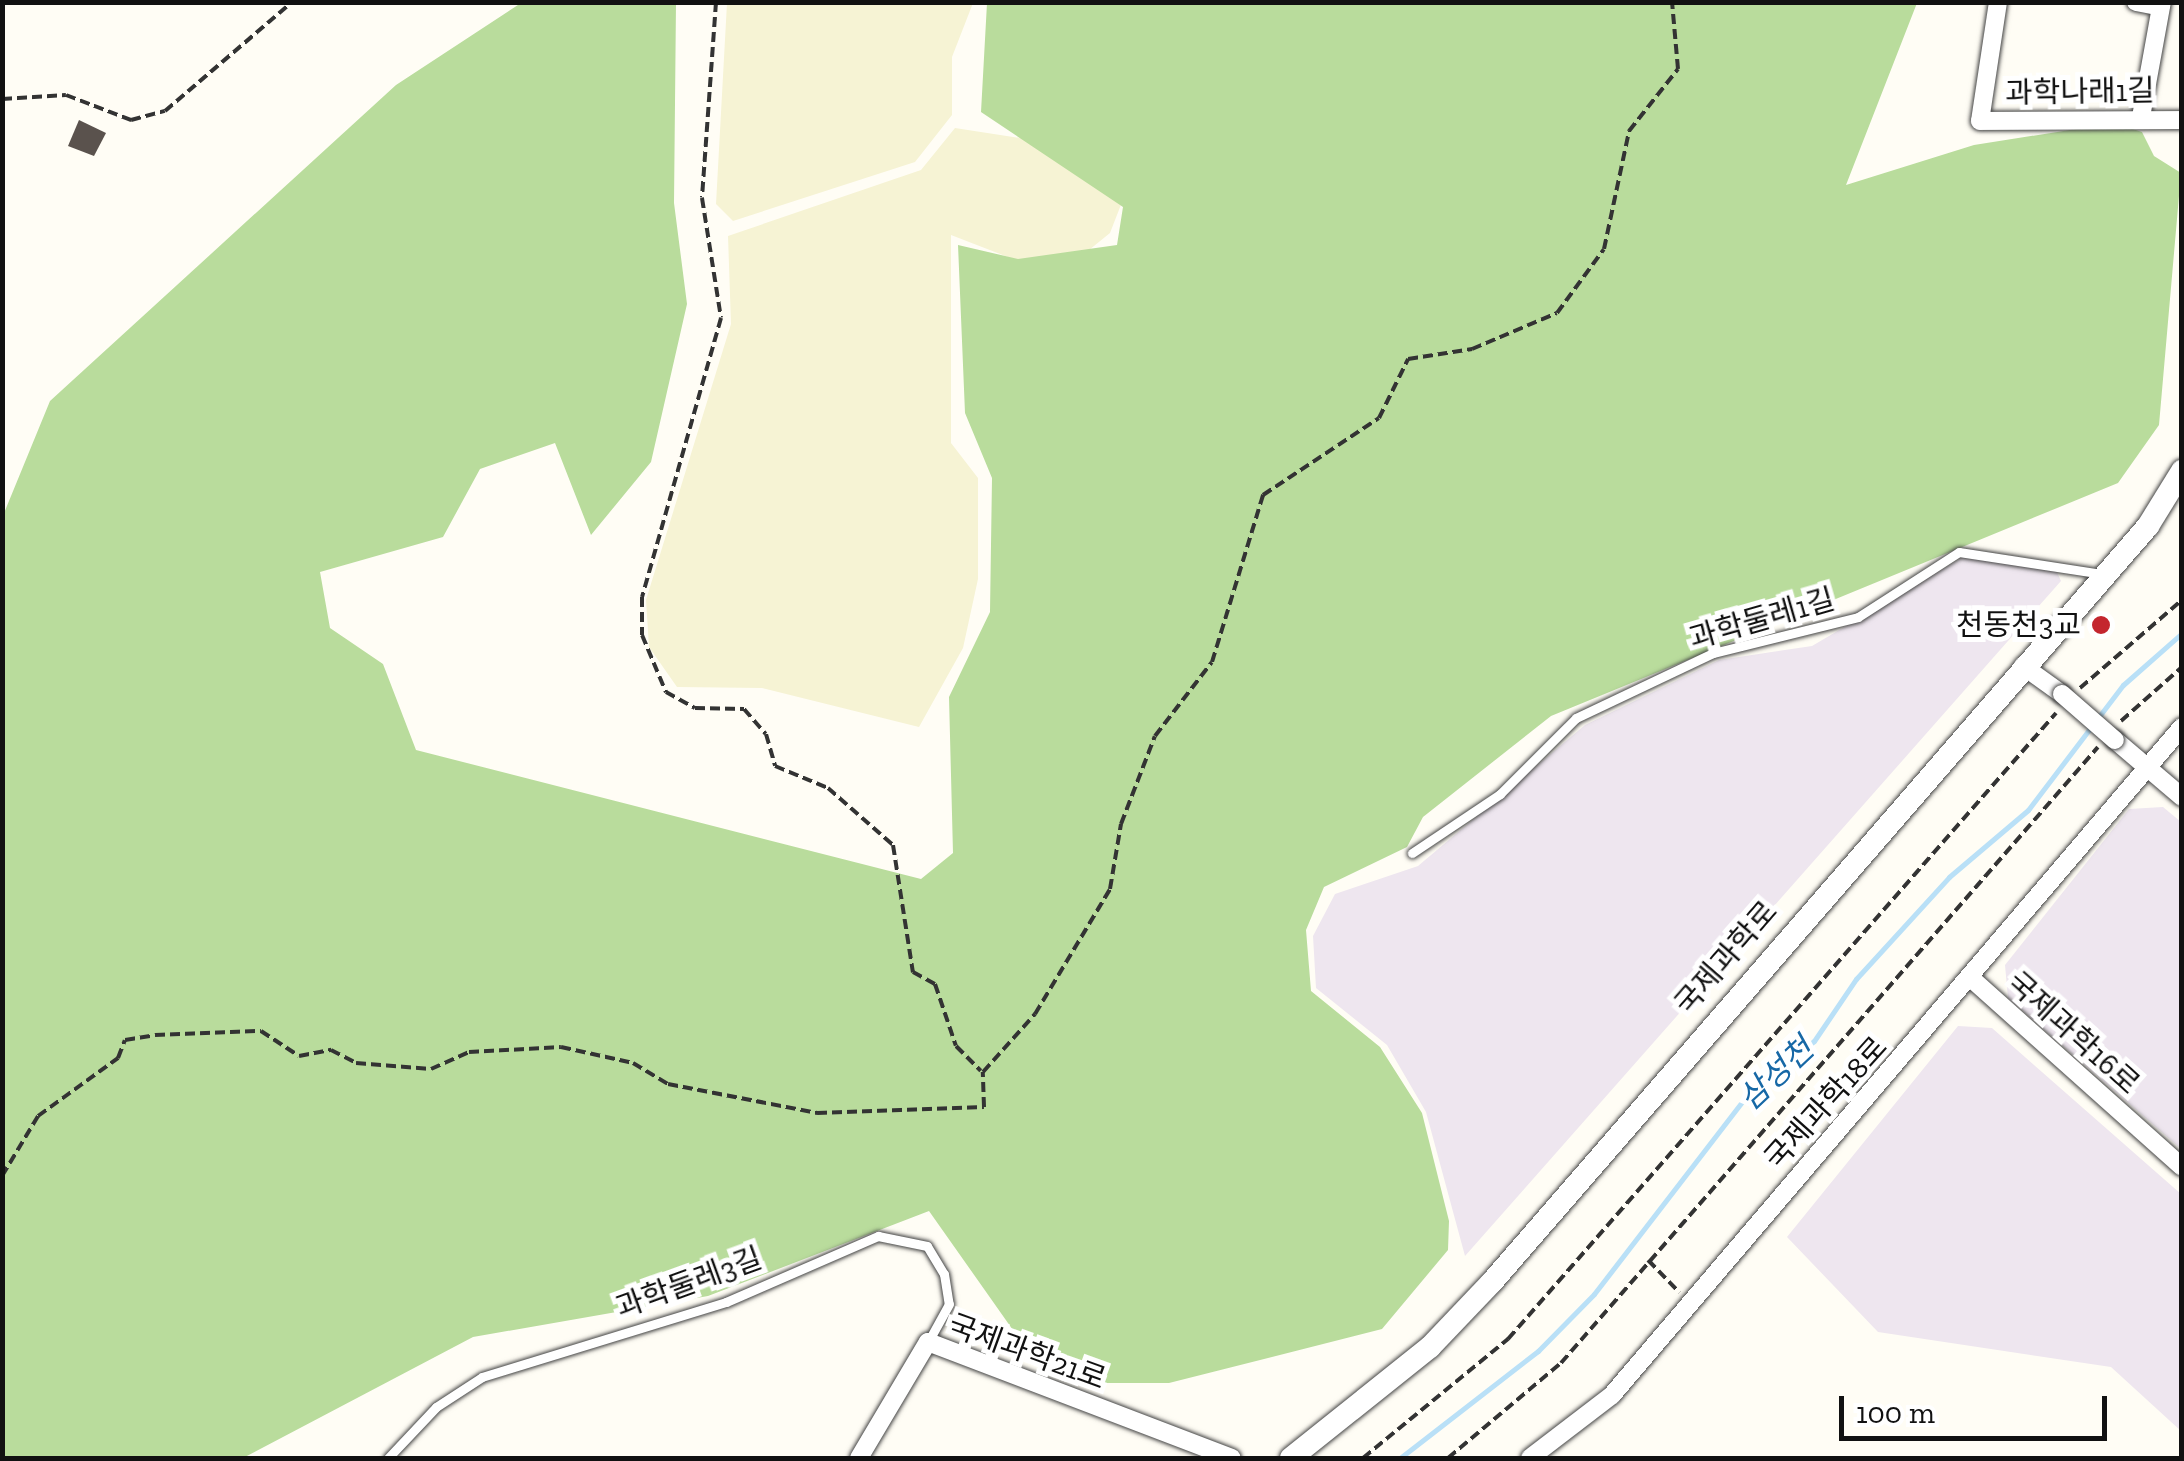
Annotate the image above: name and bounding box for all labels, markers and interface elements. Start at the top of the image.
street label: 과학나래1길 [2005,73,2155,111]
street label: 과학둘레1길 [1685,581,1839,657]
place label: 천동천3교 [1956,607,2081,643]
marker: 천동천3교 [2090,614,2112,636]
street label: 국제과학로 [1667,894,1785,1022]
street label: 국제과학16로 [1999,964,2147,1102]
street label: 국제과학18로 [1757,1029,1895,1177]
water label: 삼성천 [1731,1030,1821,1118]
street label: 과학둘레3길 [611,1240,767,1326]
street label: 국제과학21로 [943,1307,1111,1397]
scale bar [1844,1376,2112,1438]
text: 100 m [1856,1395,1935,1431]

